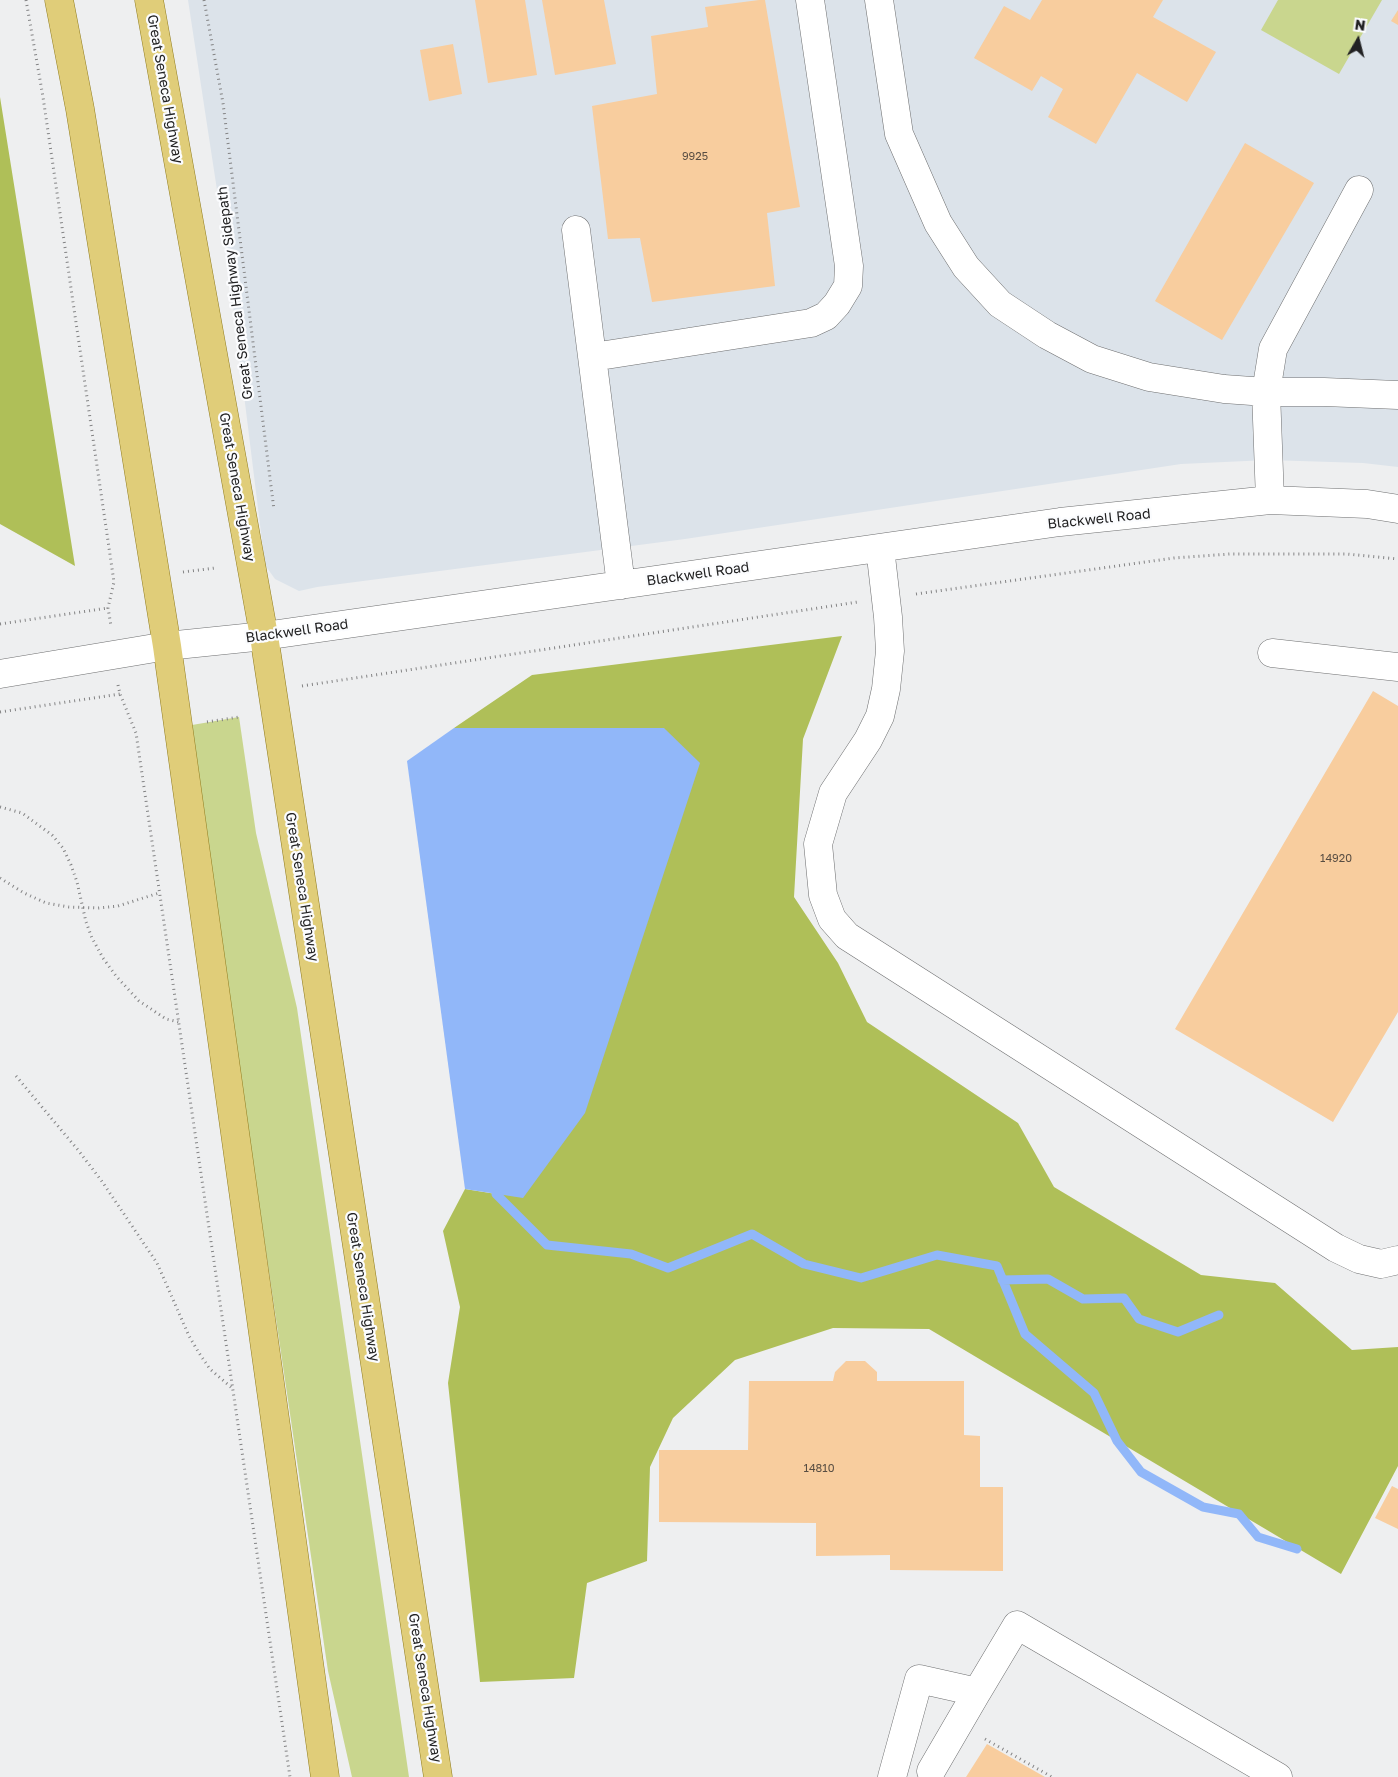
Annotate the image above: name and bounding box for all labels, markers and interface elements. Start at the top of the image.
street label: Great Seneca Highway [144,13,186,165]
north arrow [1333,15,1383,65]
text: N [1354,15,1367,34]
house number: 9925 [682,150,708,164]
street label: Great Seneca Highway Sidepath [214,185,256,401]
street label: Great Seneca Highway [216,411,258,563]
street label: Blackwell Road [1047,505,1151,533]
street label: Blackwell Road [646,558,750,590]
street label: Blackwell Road [245,615,349,647]
street label: Great Seneca Highway [282,811,322,963]
house number: 14920 [1320,852,1352,866]
street label: Great Seneca Highway [343,1211,383,1363]
house number: 14810 [804,1462,834,1476]
street label: Great Seneca Highway [405,1612,445,1764]

